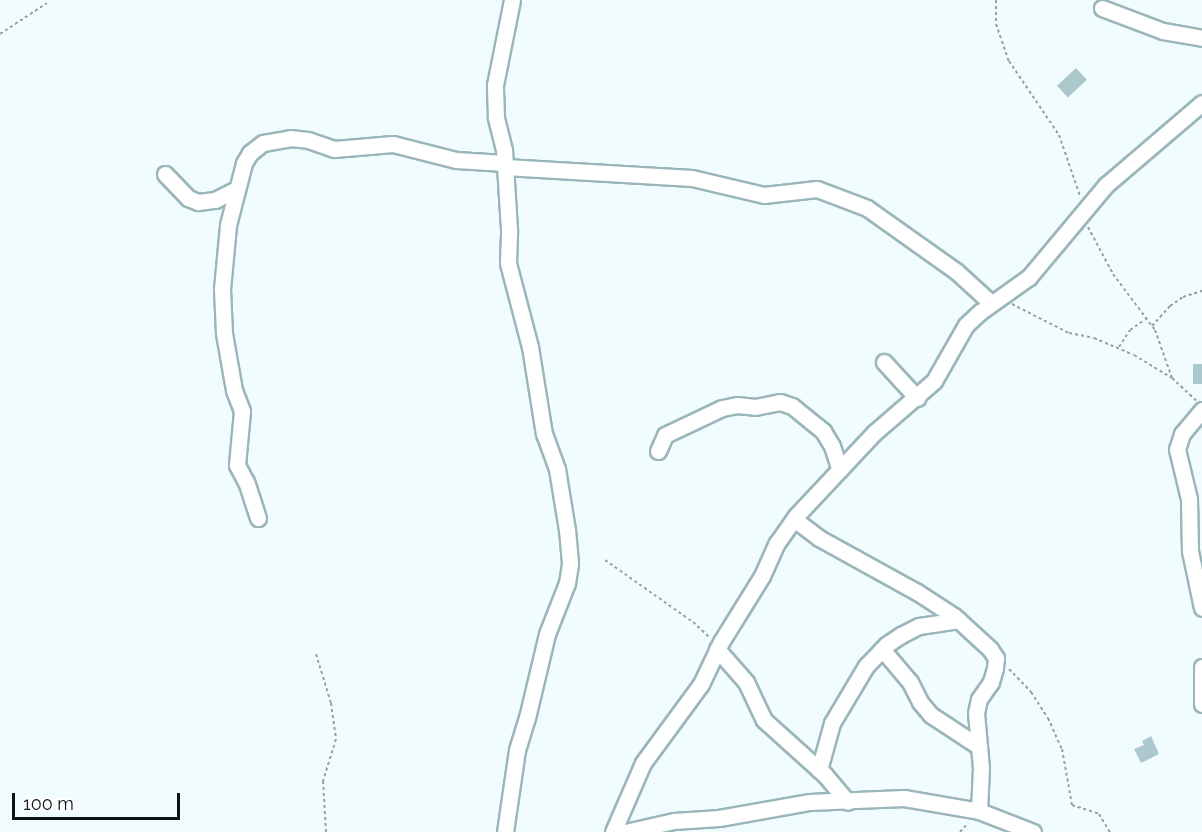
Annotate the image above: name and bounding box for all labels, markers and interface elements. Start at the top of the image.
scale bar [15,781,183,819]
text: 100 m [23,793,74,814]

